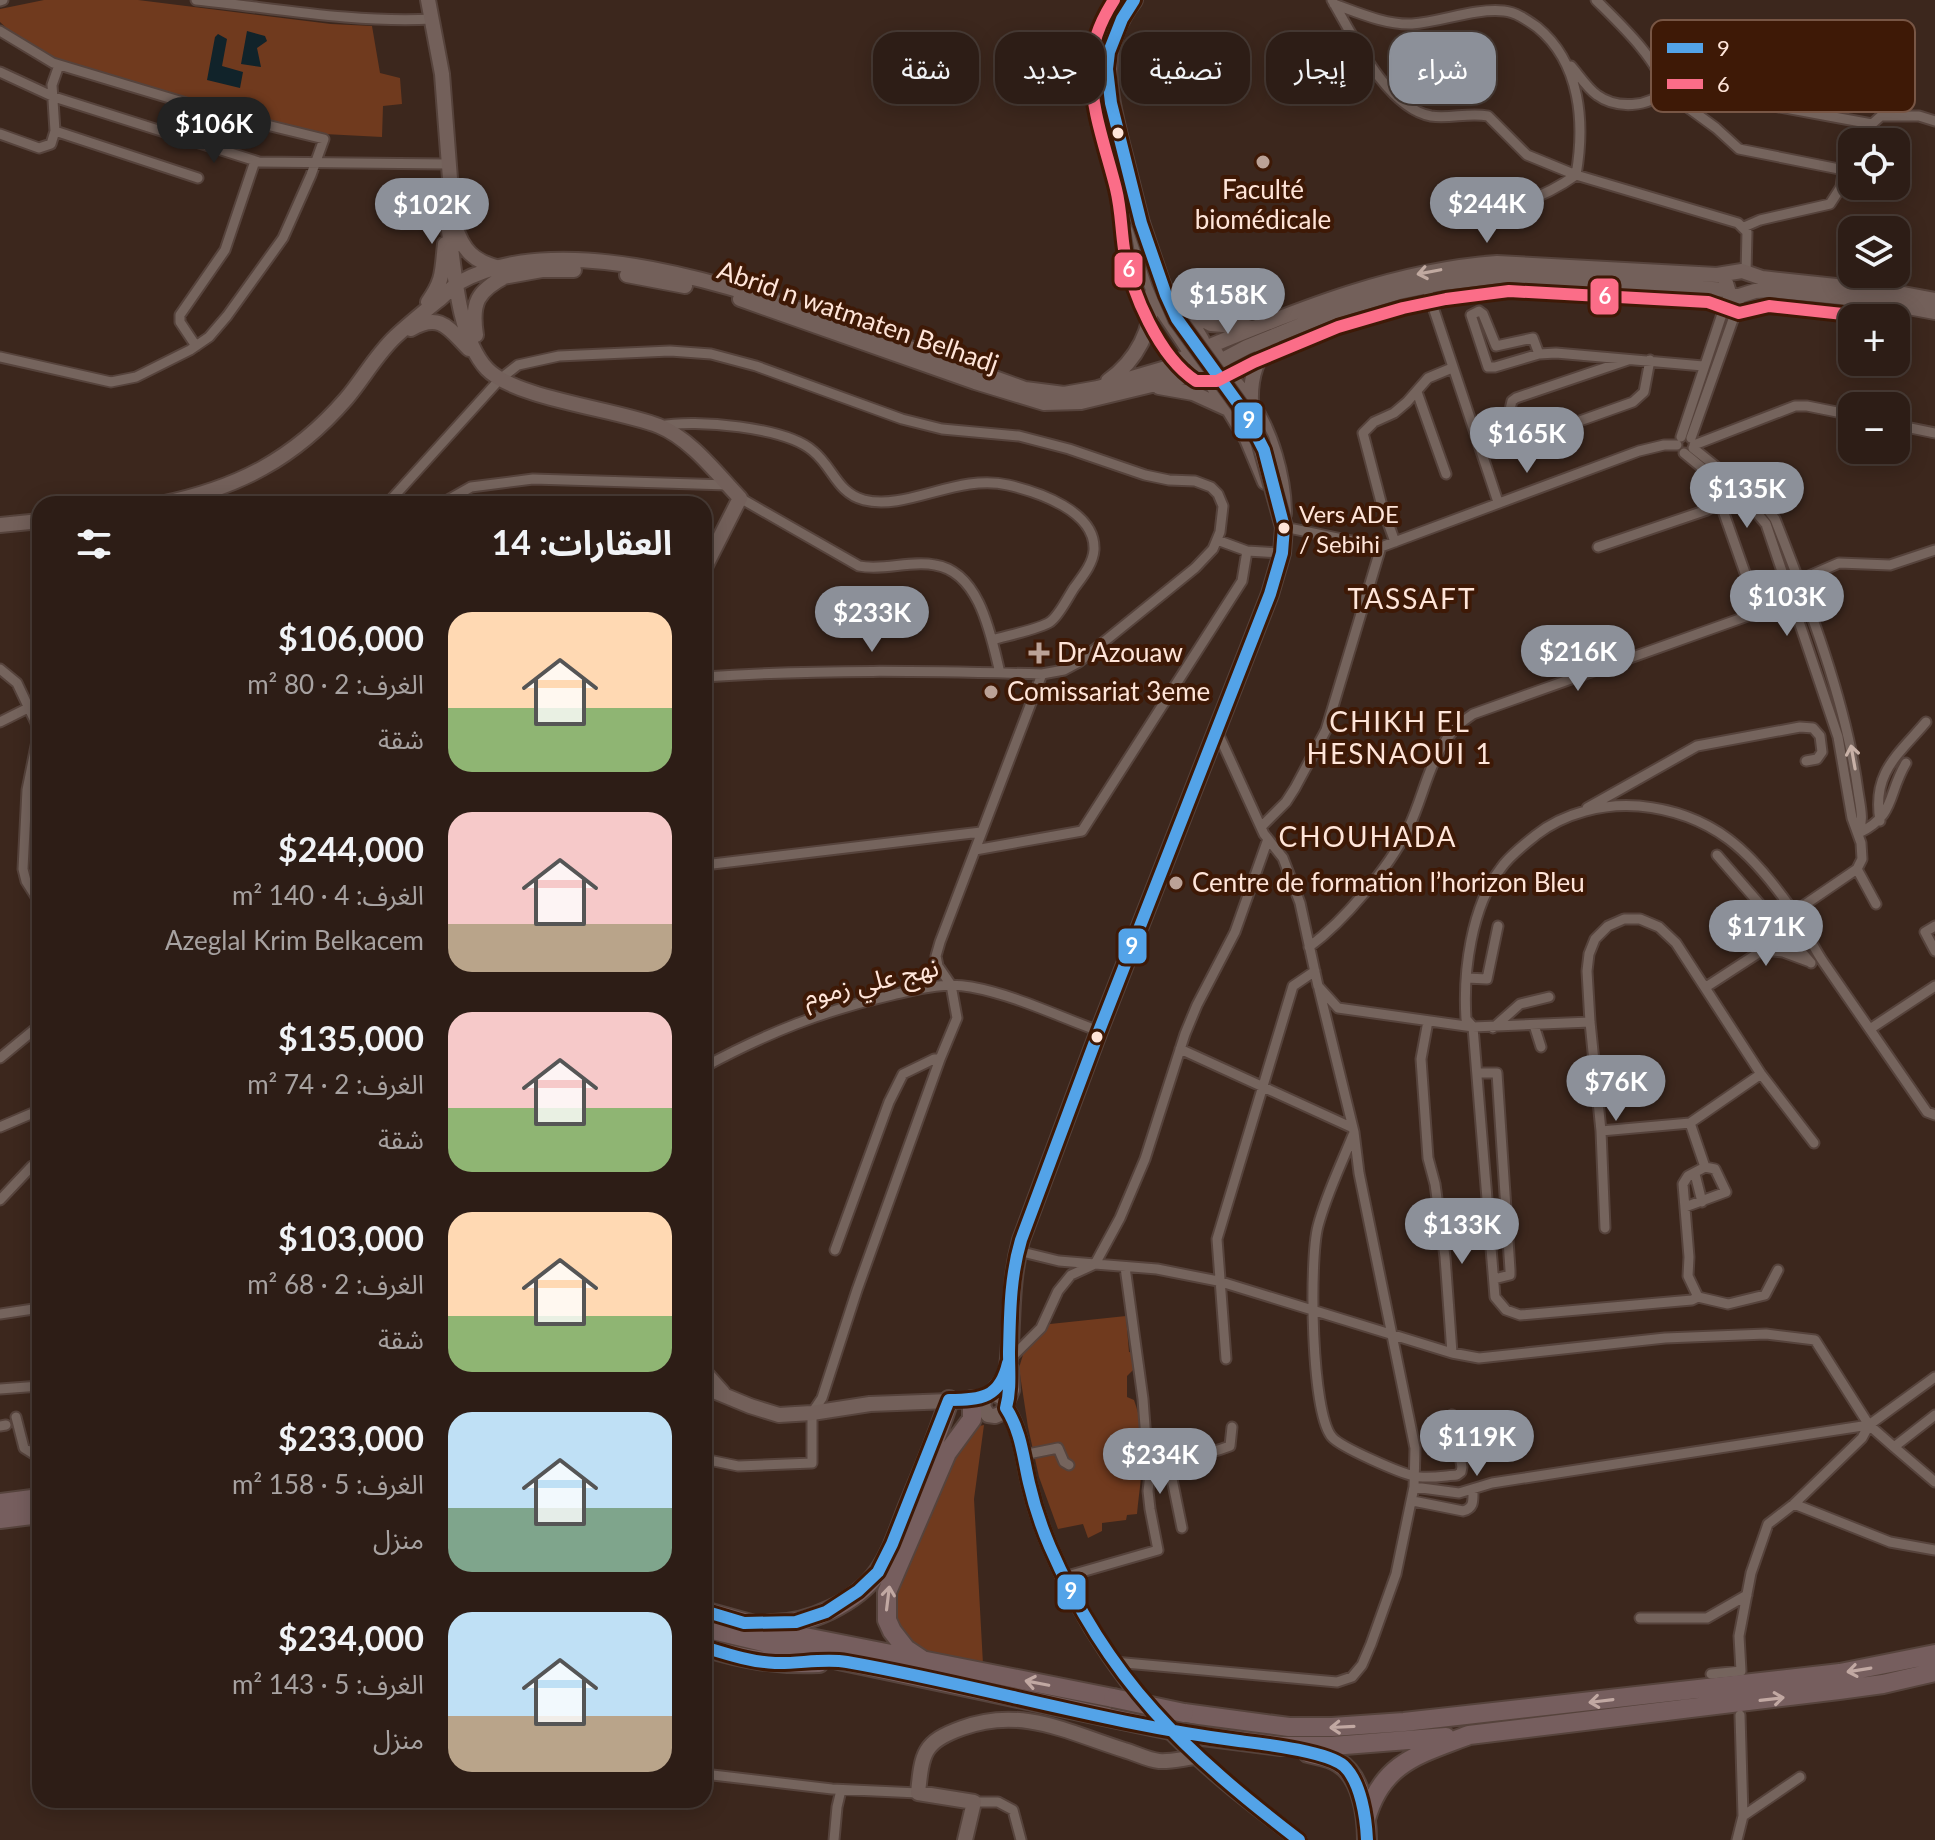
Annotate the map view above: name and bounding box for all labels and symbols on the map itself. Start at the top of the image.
legend [1651,20,1915,112]
text: 9 [1717,34,1730,61]
text: 6 [1717,70,1730,97]
pin: $106K [158,97,270,165]
unlabelled marker [1110,125,1126,141]
marker: Faculté biomédicale [1254,153,1272,171]
place label: Faculté biomédicale [1195,173,1331,235]
pin: $244K [1431,177,1543,245]
pin: $102K [376,178,488,246]
line badge: 6 [1113,251,1144,289]
street label: Abrid n watmaten Belhadj [714,253,1003,379]
text: 6 [1123,255,1136,282]
one-way arrow [1416,265,1442,280]
pin: $158K [1172,268,1284,336]
line badge: 6 [1589,277,1620,316]
text: 6 [1599,282,1612,309]
line badge: 9 [1233,401,1264,440]
text: 9 [1243,406,1255,433]
pin: $165K [1471,407,1583,475]
pin: $135K [1691,462,1803,530]
place label: Vers ADE / Sebihi [1299,499,1399,558]
marker: Vers ADE / Sebihi [1276,520,1292,536]
pin: $103K [1731,570,1843,638]
district label: TASSAFT [1348,581,1476,615]
pin: $233K [816,586,928,654]
pin: $216K [1522,625,1634,693]
place label: Dr Azouaw [1057,636,1183,668]
marker: Dr Azouaw [1028,642,1050,664]
place label: Comissariat 3eme [1007,675,1210,707]
marker: Comissariat 3eme [982,683,1000,701]
district label: CHIKH EL HESNAOUI 1 [1307,704,1493,770]
one-way arrow [1845,744,1860,770]
district label: CHOUHADA [1278,819,1458,853]
place label: Centre de formation l’horizon Bleu [1192,866,1585,898]
marker: Centre de formation l’horizon Bleu [1167,874,1185,892]
pin: $171K [1710,900,1822,968]
line badge: 9 [1117,927,1148,965]
text: 9 [1126,932,1138,959]
street label: نهج علي زموم [800,950,942,1017]
unlabelled marker [1089,1029,1105,1045]
pin: $76K [1569,1055,1663,1123]
pin: $133K [1406,1198,1518,1266]
pin: $119K [1421,1410,1533,1478]
pin: $234K [1104,1428,1216,1496]
line badge: 9 [1056,1573,1087,1611]
text: 9 [1065,1577,1077,1604]
one-way arrow [881,1585,896,1611]
one-way arrow [1847,1663,1872,1678]
one-way arrow [1024,1675,1050,1690]
one-way arrow [1759,1691,1785,1706]
one-way arrow [1588,1694,1614,1709]
one-way arrow [1329,1719,1356,1734]

